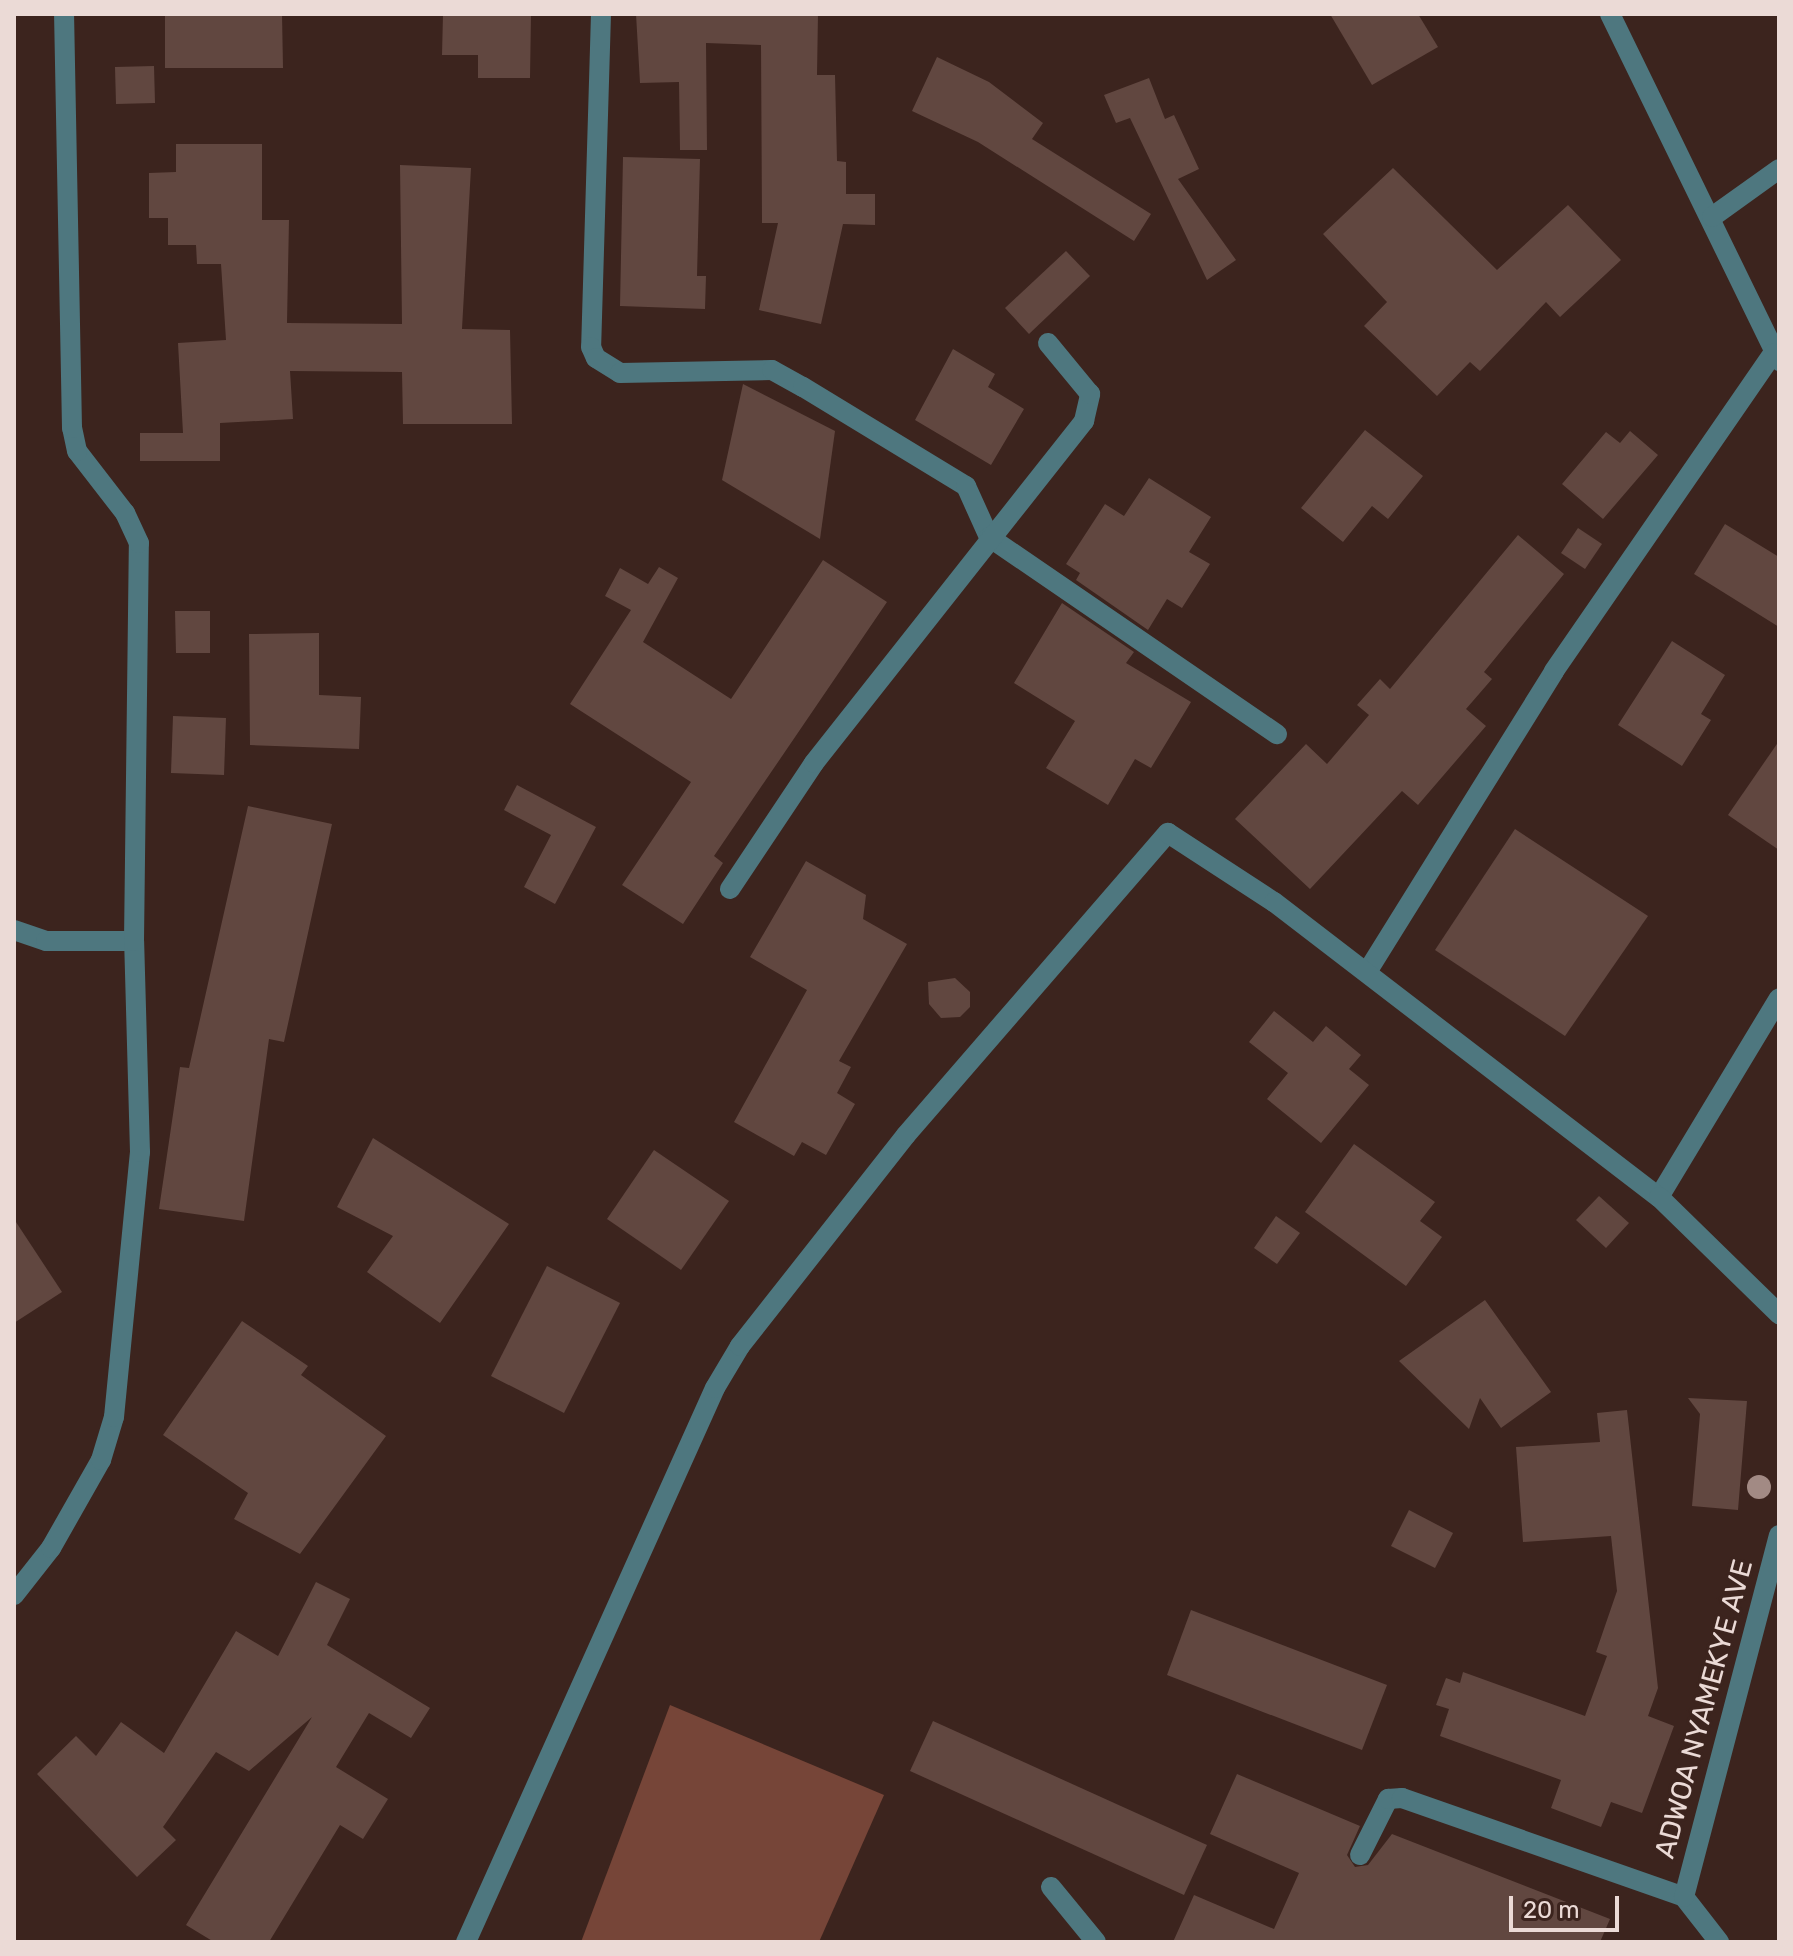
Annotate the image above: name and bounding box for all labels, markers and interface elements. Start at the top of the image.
street label: ADWOA NYAMEKYE AVE [1648,1555,1760,1863]
scale bar [1513,1880,1623,1930]
text: 20 m [1523,1896,1580,1924]

